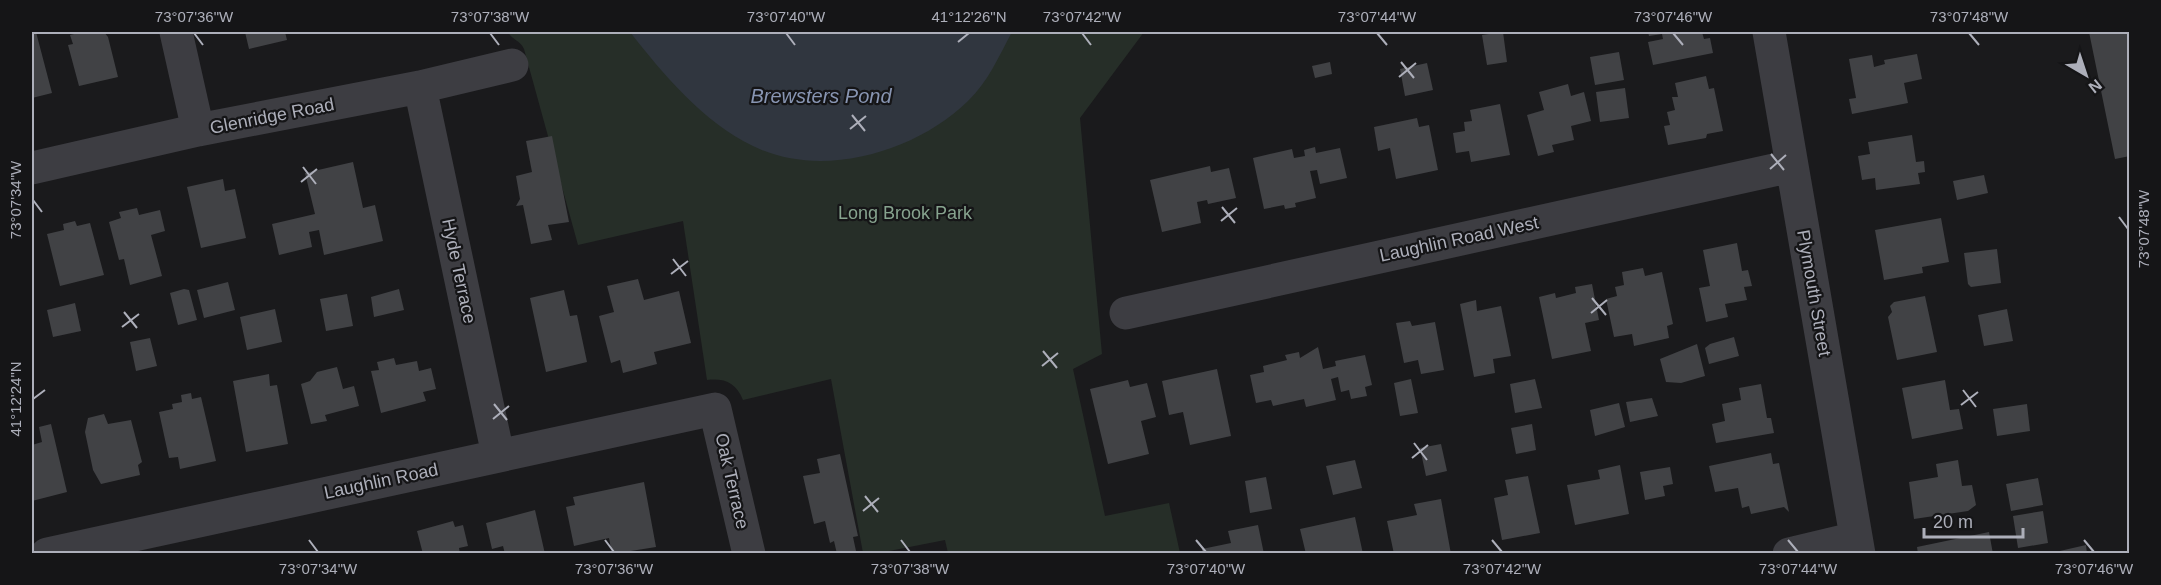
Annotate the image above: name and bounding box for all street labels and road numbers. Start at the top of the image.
street label: Glenridge Road [208,94,336,138]
street label: Laughlin Road West [1378,212,1540,266]
street label: Hyde Terrace [438,217,480,325]
street label: Plymouth Street [1793,228,1835,358]
street label: Oak Terrace [711,431,753,531]
street label: Laughlin Road [322,459,440,503]

